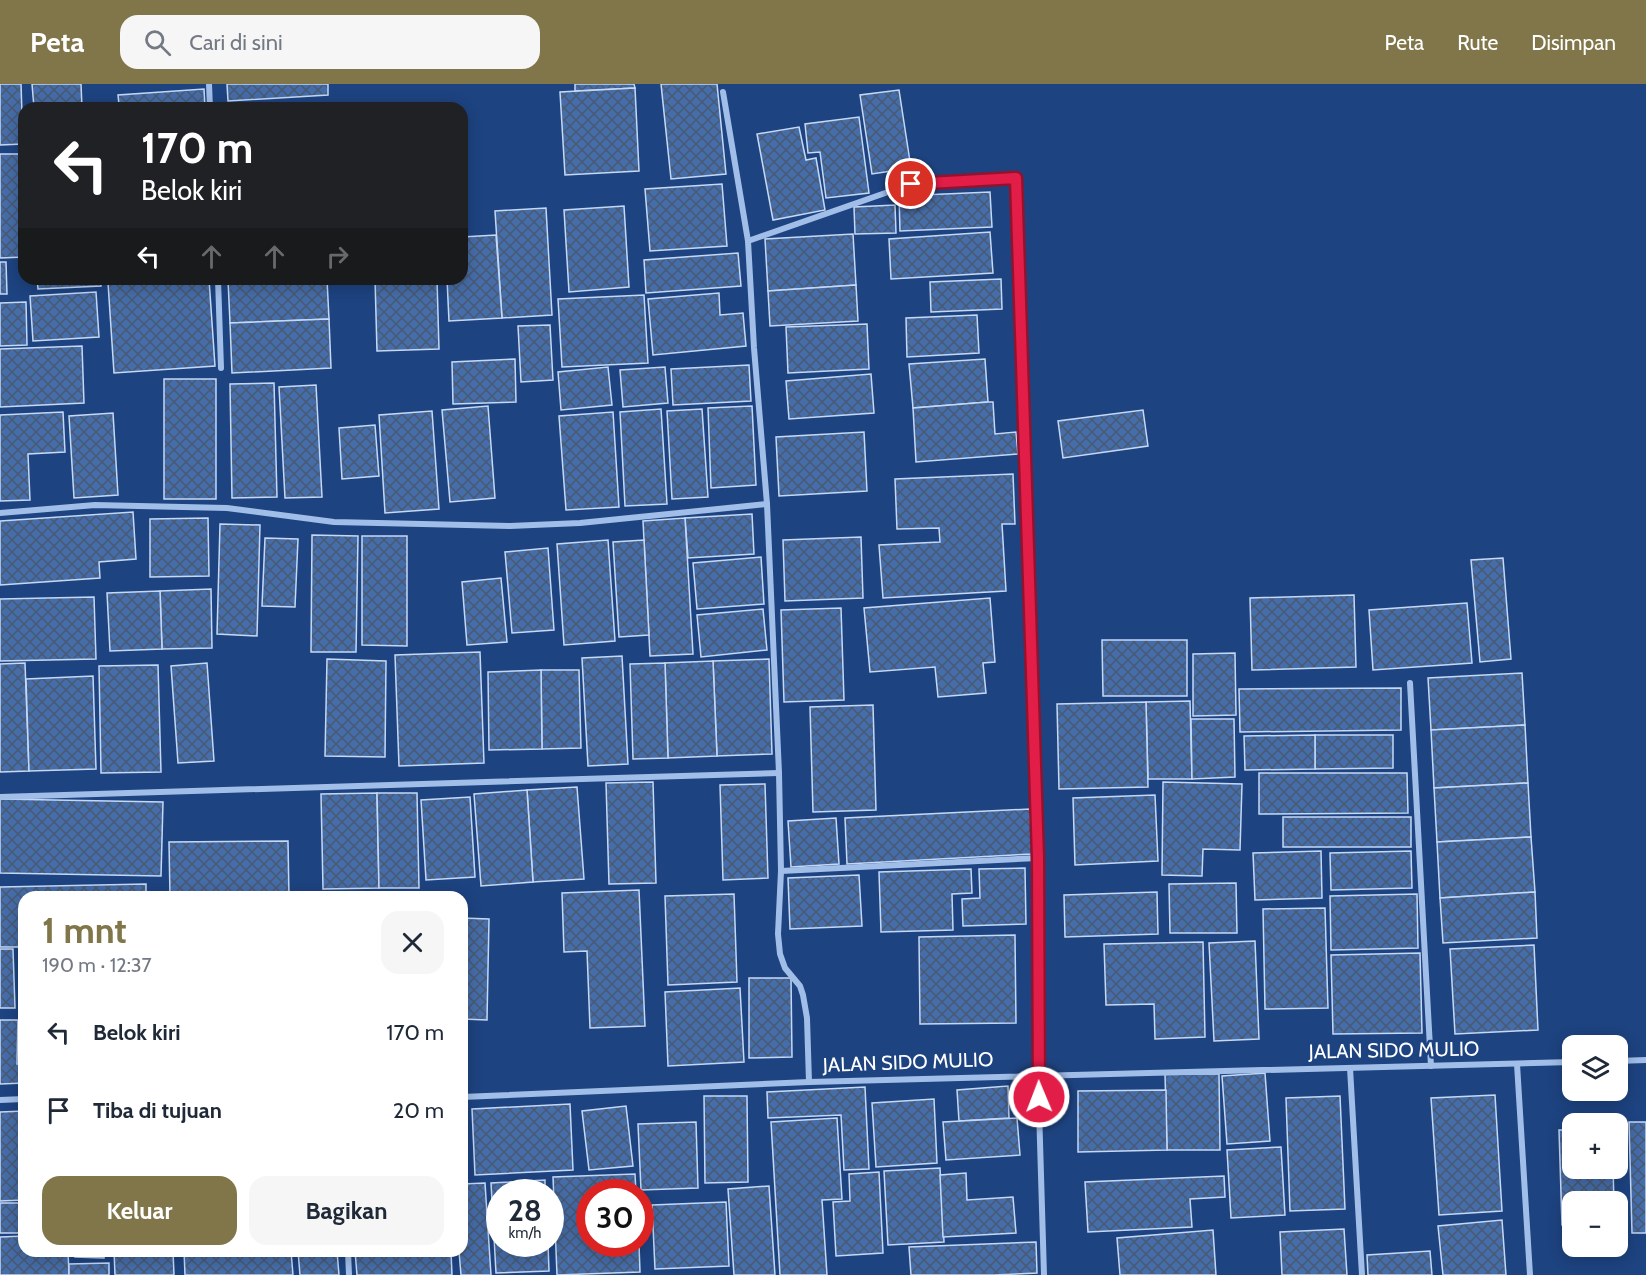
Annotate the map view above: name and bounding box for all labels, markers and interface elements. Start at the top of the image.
search box [120,15,540,69]
text: Peta [30,25,84,59]
icon: search [141,26,174,59]
text: Cari di sini [189,29,283,56]
text: Peta [1385,30,1424,55]
text: Rute [1457,30,1498,55]
text: Disimpan [1531,30,1616,55]
text: 170 m [141,122,253,174]
icon: left [42,126,120,204]
pin [885,158,936,209]
icon: arrive [894,167,927,200]
text: Belok kiri [141,174,242,207]
icon: left [132,240,165,273]
icon: ahead [195,240,228,273]
icon: ahead [258,240,291,273]
icon: right [321,240,354,273]
text: 1 mnt [42,908,127,952]
button: close [381,911,444,974]
text: 190 m · 12:37 [42,953,152,977]
icon: left [42,1016,75,1049]
text: Belok kiri [93,1019,180,1046]
text: 170 m [386,1019,444,1046]
map controls [1562,1035,1628,1257]
button: layers [1562,1035,1628,1101]
street label: JALAN SIDO MULIO [1307,1037,1480,1064]
street label: JALAN SIDO MULIO [821,1047,994,1077]
position arrow [1007,1065,1071,1129]
icon: arrive [42,1094,75,1127]
text: Tiba di tujuan [93,1097,222,1124]
text: 20 m [393,1097,444,1124]
button: + [1562,1113,1628,1179]
button: Keluar [42,1176,237,1245]
button: Bagikan [249,1176,444,1245]
speed limit sign: 30 [576,1179,654,1257]
button: − [1562,1191,1628,1257]
text: 28 [508,1192,542,1229]
text: km/h [509,1224,541,1242]

